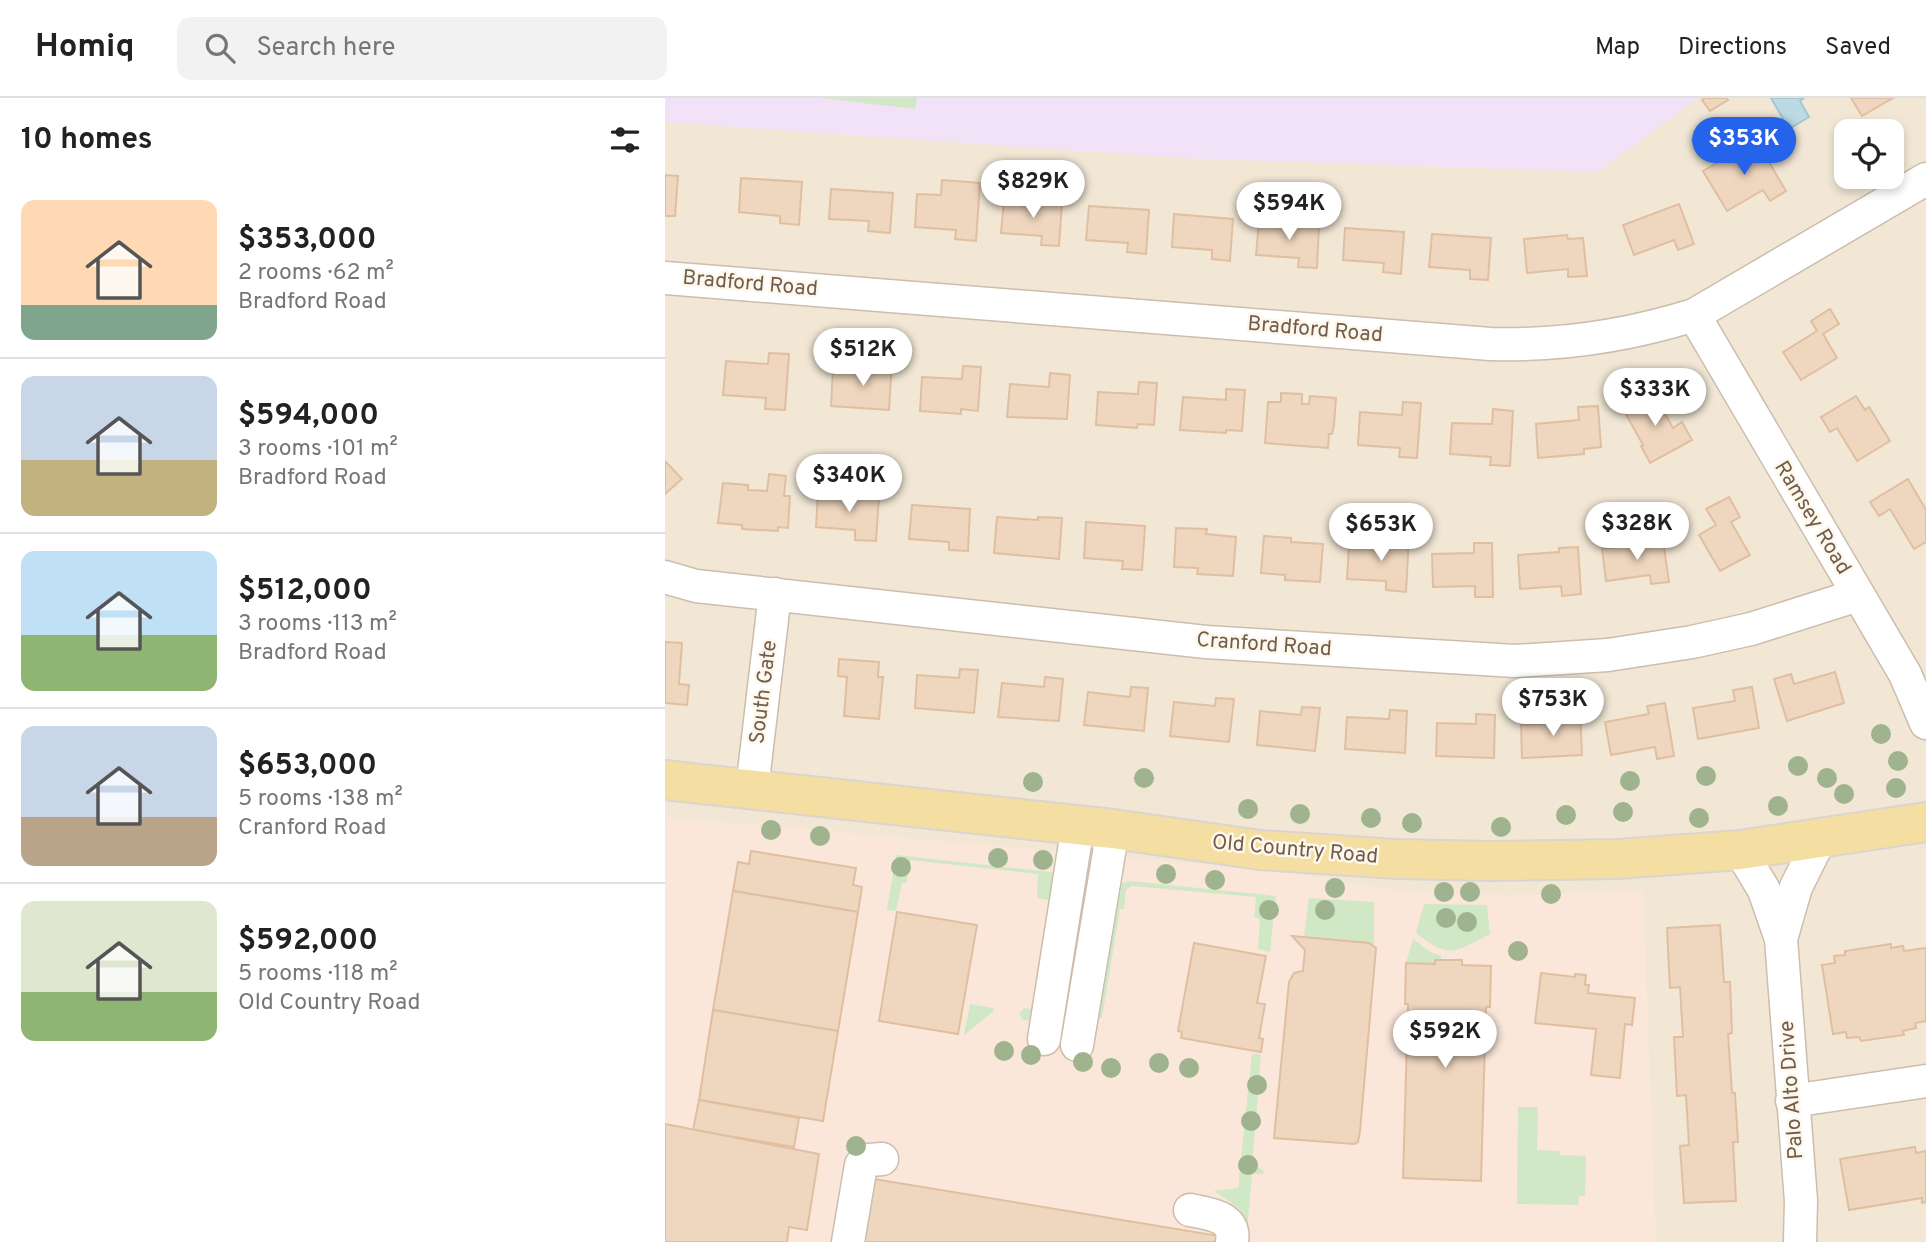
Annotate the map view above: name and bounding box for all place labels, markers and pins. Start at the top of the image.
pin: $353K [1695,118,1793,177]
pin: $829K [984,160,1082,220]
pin: $594K [1240,183,1338,242]
pin: $512K [814,328,912,388]
pin: $333K [1606,368,1704,428]
pin: $340K [800,454,898,514]
pin: $328K [1588,503,1686,562]
pin: $653K [1332,504,1430,563]
pin: $753K [1504,678,1602,738]
pin: $592K [1396,1010,1494,1070]

